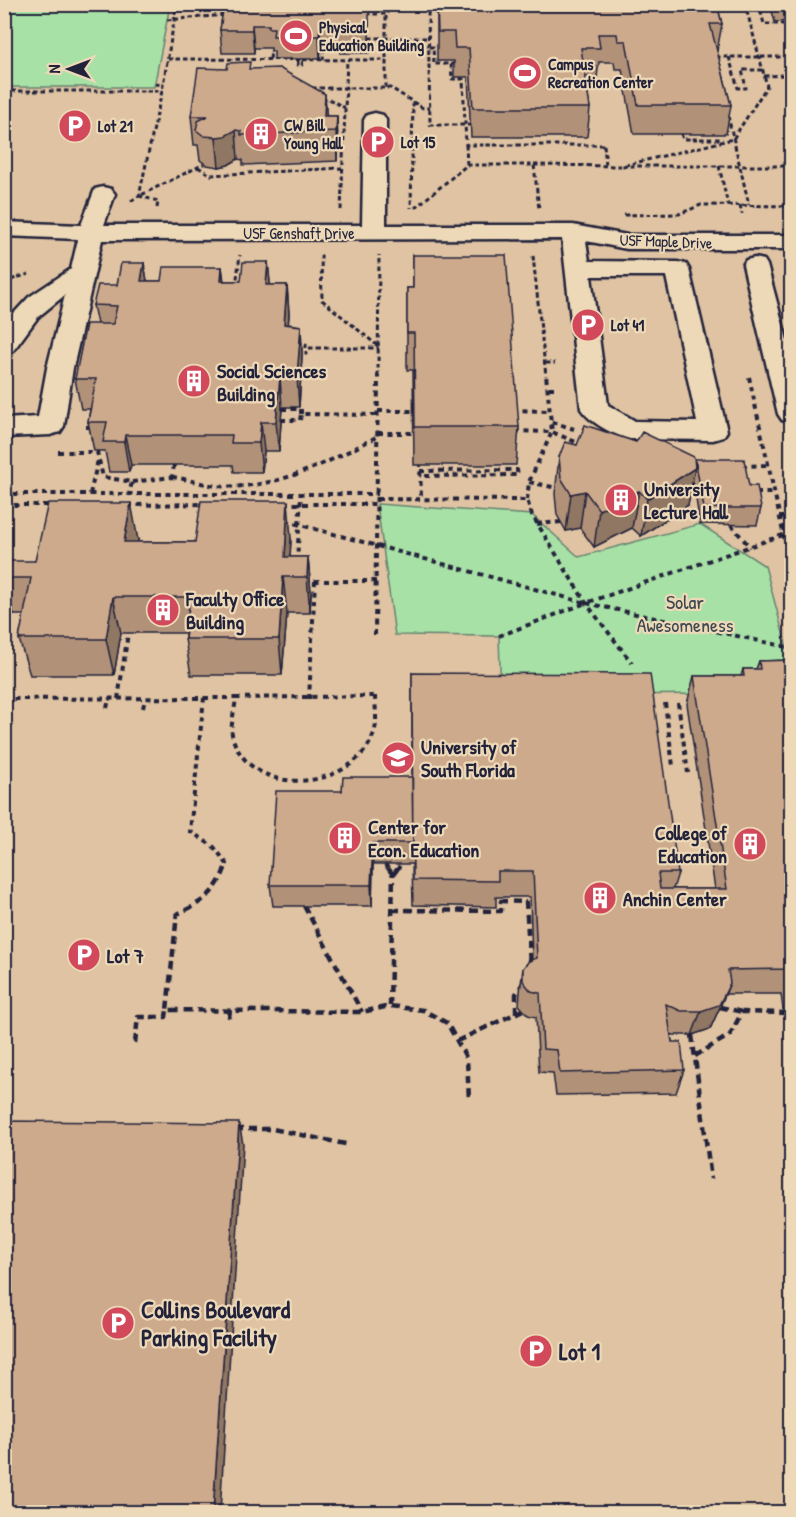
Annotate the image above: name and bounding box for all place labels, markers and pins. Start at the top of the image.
place label: Physical Education Building [319,16,424,57]
sports icon: Physical Education Building [278,18,314,54]
place label: Campus Recreation Center [548,53,654,93]
sports icon: Campus Recreation Center [507,55,543,91]
parking icon: Lot 21 [57,108,93,144]
place label: CW Bill Young Hall [284,114,344,155]
place label: Lot 21 [98,115,133,137]
building icon: CW Bill Young Hall [243,116,279,152]
parking icon: Lot 15 [360,124,396,160]
place label: Lot 15 [401,131,435,153]
parking icon: Lot 41 [570,307,606,343]
place label: Lot 41 [611,314,645,336]
place label: Social Sciences Building [217,357,326,408]
building icon: Social Sciences Building [176,363,212,399]
place label: University Lecture Hall [644,475,729,525]
building icon: University Lecture Hall [603,482,639,518]
place label: Faculty Office Building [185,585,284,636]
building icon: Faculty Office Building [145,592,181,628]
place label: University of South Florida [421,733,517,783]
school or university icon: University of South Florida [380,740,416,776]
place label: Center for Econ. Education [368,813,479,863]
place label: College of Education [655,819,728,869]
building icon: Center for Econ. Education [327,820,363,856]
building icon: College of Education [732,826,768,862]
building icon: Anchin Center [582,880,618,916]
place label: Anchin Center [623,885,727,912]
parking icon: Lot 7 [66,937,102,973]
place label: Lot 7 [107,942,144,969]
place label: Collins Boulevard Parking Facility [141,1293,291,1354]
parking icon: Collins Boulevard Parking Facility [100,1305,136,1341]
parking icon: Lot 1 [518,1333,554,1369]
place label: Lot 1 [559,1335,600,1367]

